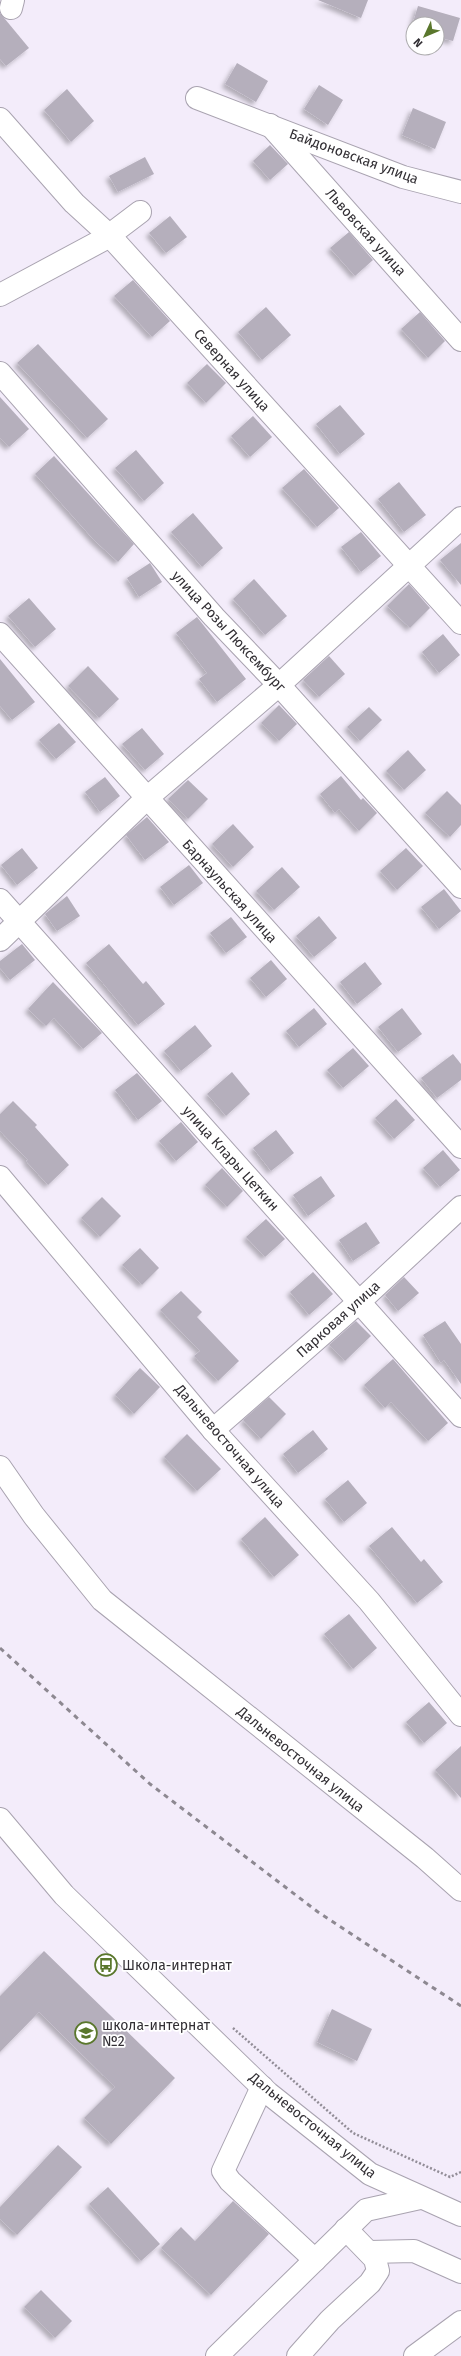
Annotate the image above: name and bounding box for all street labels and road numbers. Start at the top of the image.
street label: Байдоновская улица [287,125,421,188]
street label: Львовская улица [322,185,409,280]
street label: Северная улица [190,326,273,415]
street label: улица Розы Люксембург [168,567,289,695]
street label: Барнаульская улица [179,836,281,947]
street label: улица Клары Цеткин [179,1102,282,1214]
street label: Парковая улица [293,1277,384,1361]
street label: Дальневосточная улица [171,1380,288,1512]
street label: Дальневосточная улица [233,1702,368,1816]
street label: Дальневосточная улица [245,2068,380,2182]

